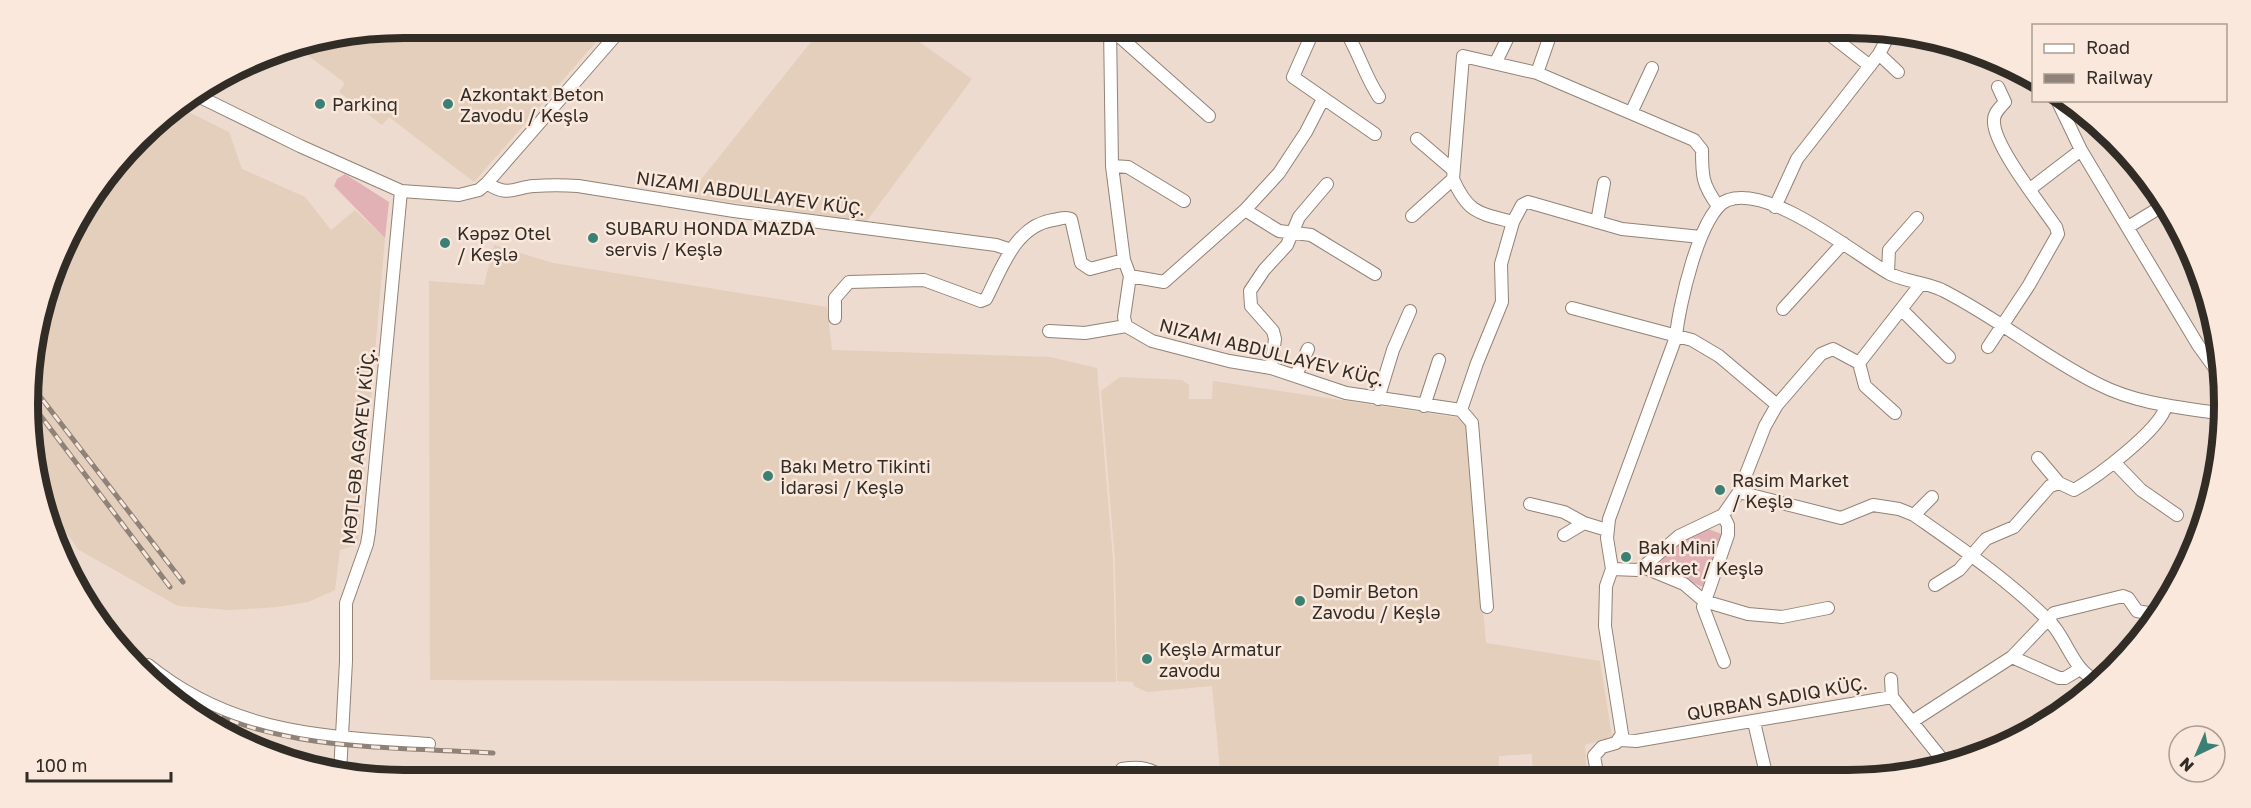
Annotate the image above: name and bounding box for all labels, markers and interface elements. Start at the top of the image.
legend [2032,24,2227,102]
text: Road [2086,36,2130,58]
text: Railway [2086,66,2153,88]
place label: Azkontakt Beton Zavodu / Keşlə [460,83,604,126]
place label: Parkinq [332,93,398,115]
marker: Parkinq [313,97,327,111]
marker: Azkontakt Beton Zavodu / Keşlə [441,97,455,111]
street label: NIZAMI ABDULLAYEV KÜÇ. [635,166,867,220]
place label: SUBARU HONDA MAZDA servis / Keşlə [605,217,815,260]
place label: Kəpəz Otel / Keşlə [457,222,551,265]
marker: SUBARU HONDA MAZDA servis / Keşlə [586,231,600,245]
marker: Kəpəz Otel / Keşlə [438,236,452,250]
street label: NIZAMI ABDULLAYEV KÜÇ. [1157,313,1387,391]
street label: MƏTLƏB AĞAYEV KÜÇ. [337,347,379,545]
place label: Bakı Metro Tikinti İdarəsi / Keşlə [780,455,931,498]
marker: Bakı Metro Tikinti İdarəsi / Keşlə [761,469,775,483]
place label: Rasim Market / Keşlə [1732,469,1849,512]
marker: Rasim Market / Keşlə [1713,483,1727,497]
place label: Bakı Mini Market / Keşlə [1638,536,1764,579]
marker: Bakı Mini Market / Keşlə [1619,550,1633,564]
place label: Dəmir Beton Zavodu / Keşlə [1312,580,1441,623]
marker: Dəmir Beton Zavodu / Keşlə [1293,594,1307,608]
place label: Keşlə Armatur zavodu [1159,638,1281,681]
marker: Keşlə Armatur zavodu [1140,652,1154,666]
street label: QURBAN SADIQ KÜÇ. [1685,671,1869,725]
north arrow [2167,724,2227,784]
scale bar [27,745,171,783]
text: N [2175,753,2198,776]
text: 100 m [36,754,87,776]

